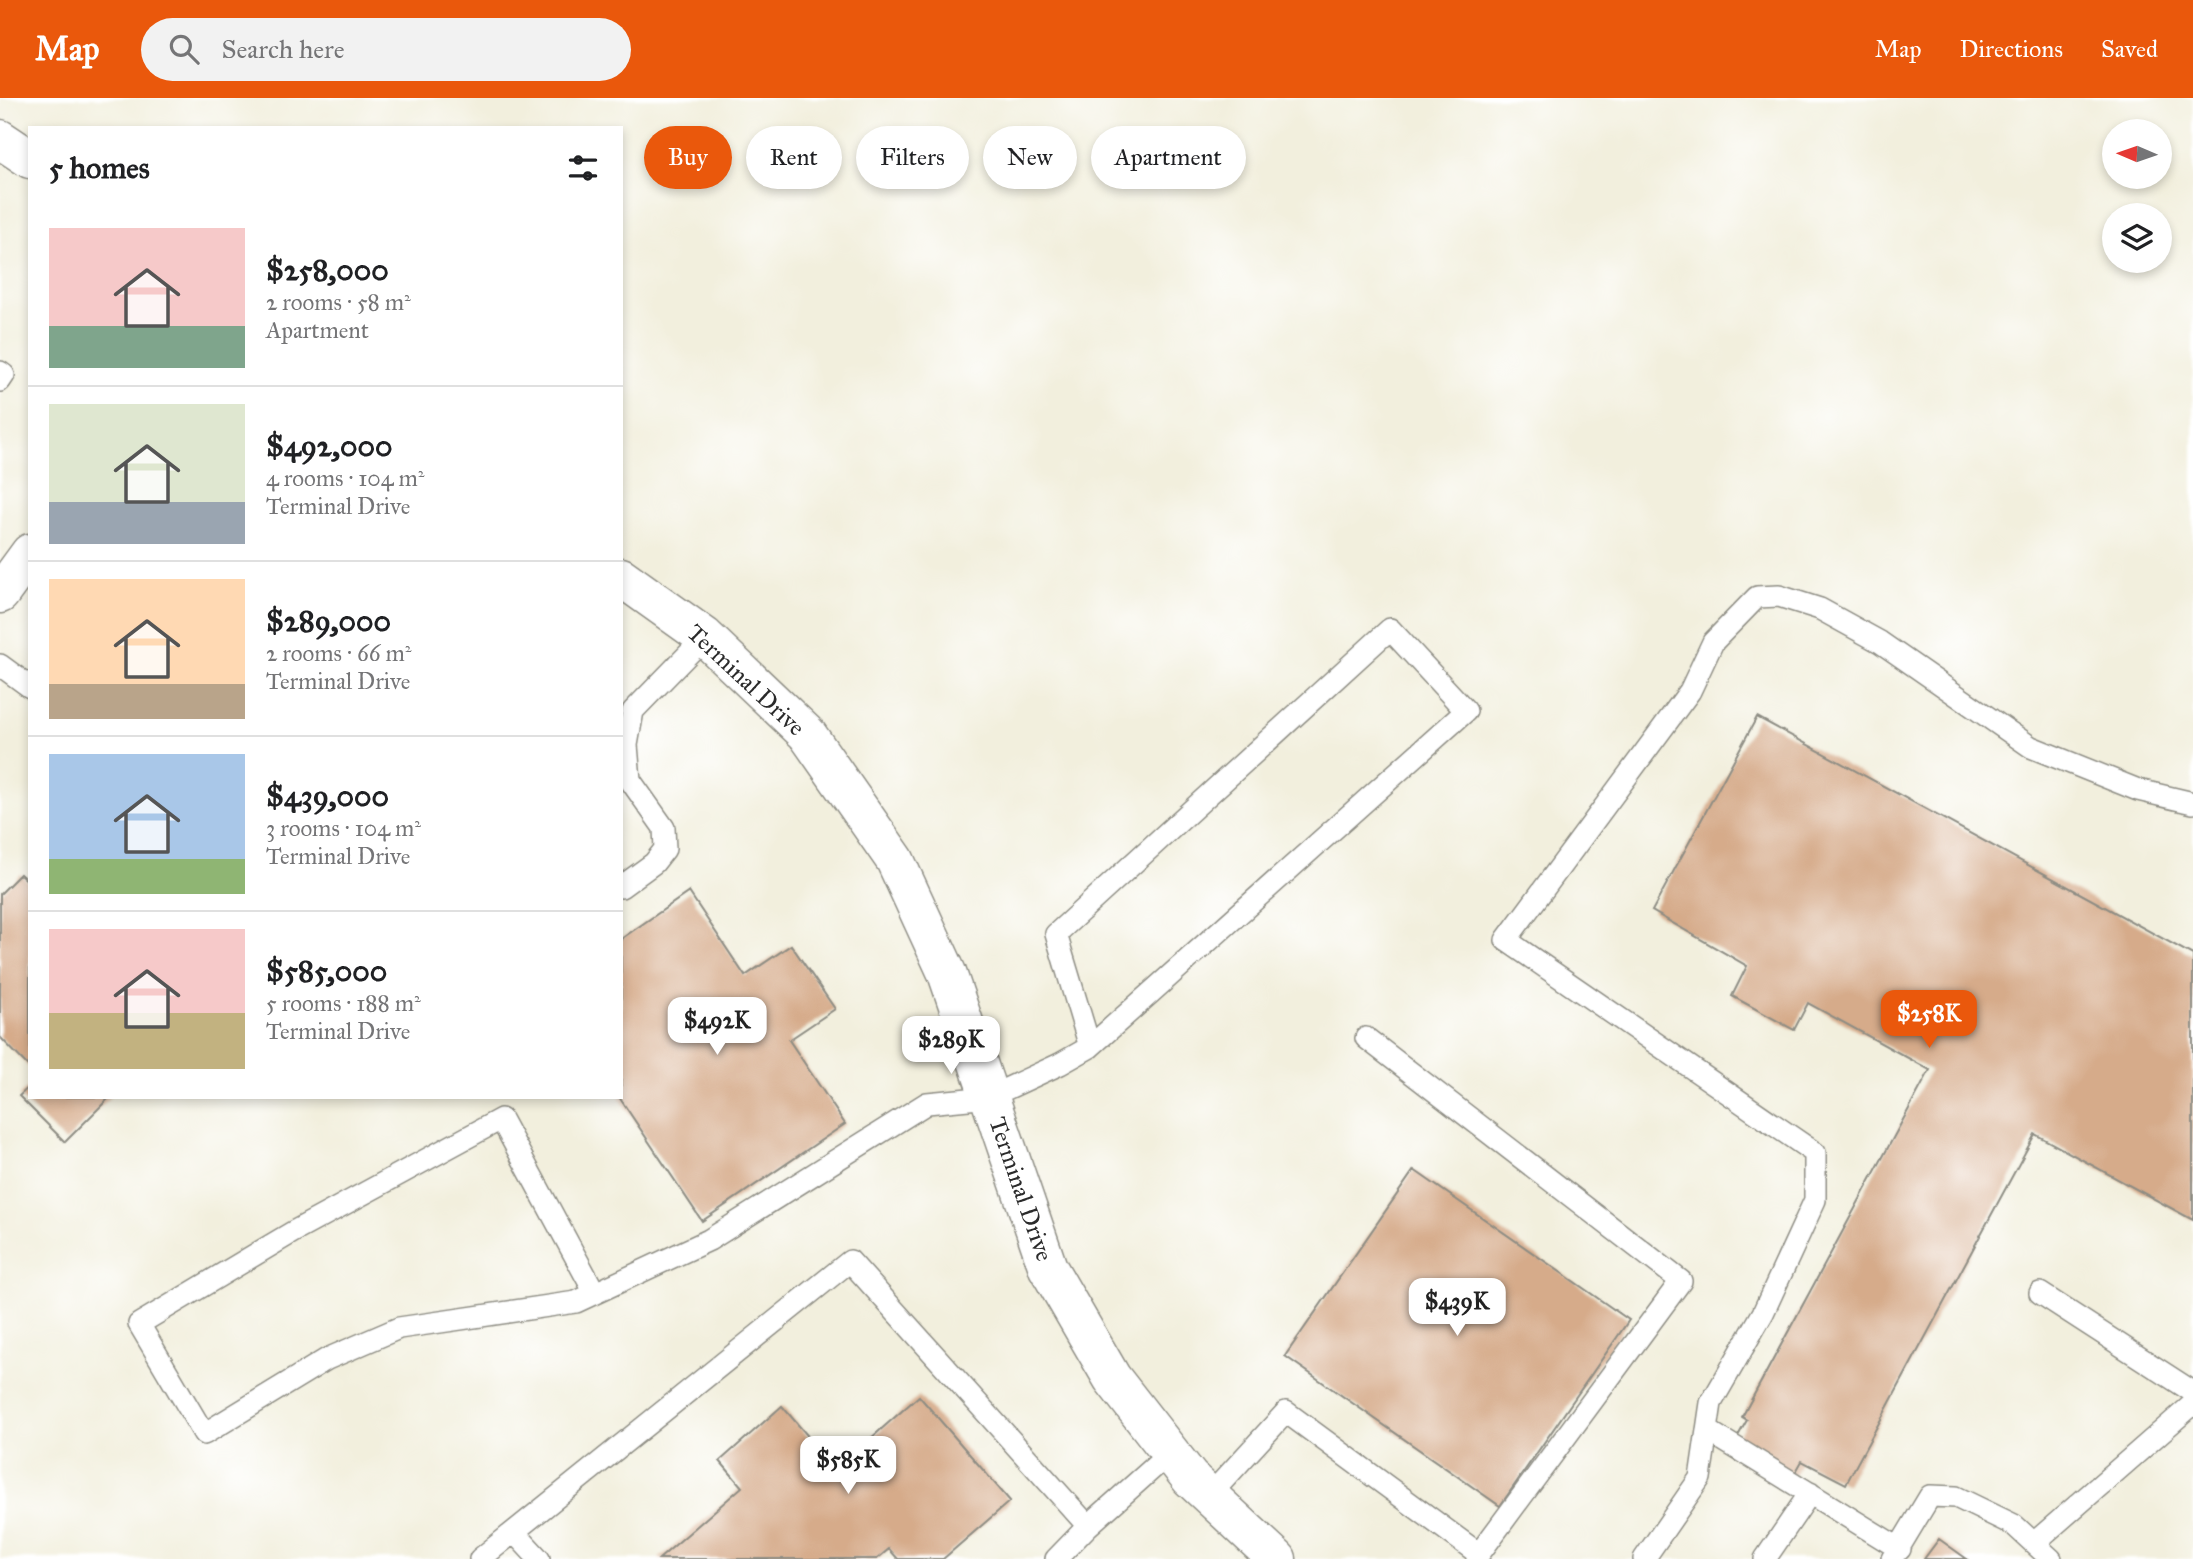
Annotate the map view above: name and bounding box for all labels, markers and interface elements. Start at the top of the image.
search box [141,18,631,81]
text: Map [35,29,99,69]
icon: search [165,30,203,68]
text: Search here [221,33,345,65]
text: Map [1875,34,1922,64]
text: Directions [1960,34,2063,64]
text: Saved [2101,34,2158,64]
north arrow [2102,119,2172,189]
map controls [2102,119,2172,273]
chip: Buy [644,126,732,189]
chip: Rent [746,126,842,189]
chip: Filters [856,126,969,189]
chip: New [983,126,1077,189]
chip: Apartment [1091,126,1246,189]
icon: filters [564,149,602,187]
text: 5 homes [49,150,150,186]
button: layers [2102,203,2172,273]
text: $258,000 [266,252,389,288]
icon: home [105,256,189,340]
text: 2 rooms · 58 m² [266,288,411,316]
text: Apartment [266,316,369,344]
text: $492,000 [266,428,392,464]
icon: home [105,432,189,516]
text: 4 rooms · 104 m² [266,464,425,492]
text: Terminal Drive [266,492,410,520]
text: $289,000 [266,603,391,639]
icon: home [105,607,189,691]
street label: Terminal Drive [681,618,811,742]
text: 2 rooms · 66 m² [266,639,411,667]
text: Terminal Drive [266,667,410,695]
text: $439,000 [266,778,389,814]
icon: home [105,782,189,866]
text: 3 rooms · 104 m² [266,814,421,842]
text: Terminal Drive [266,842,410,870]
text: $585,000 [266,953,387,989]
icon: home [105,957,189,1041]
text: 5 rooms · 188 m² [266,989,421,1017]
pin: $258K [1880,990,1978,1050]
pin: $492K [668,998,766,1057]
text: $258K [1897,999,1961,1027]
text: $492K [684,1006,750,1034]
pin: $289K [902,1016,1000,1076]
text: Terminal Drive [266,1017,410,1045]
text: $289K [918,1025,984,1053]
street label: Terminal Drive [982,1113,1060,1265]
pin: $439K [1408,1278,1506,1338]
text: $439K [1425,1287,1489,1315]
pin: $585K [799,1436,897,1496]
text: $585K [816,1445,880,1473]

